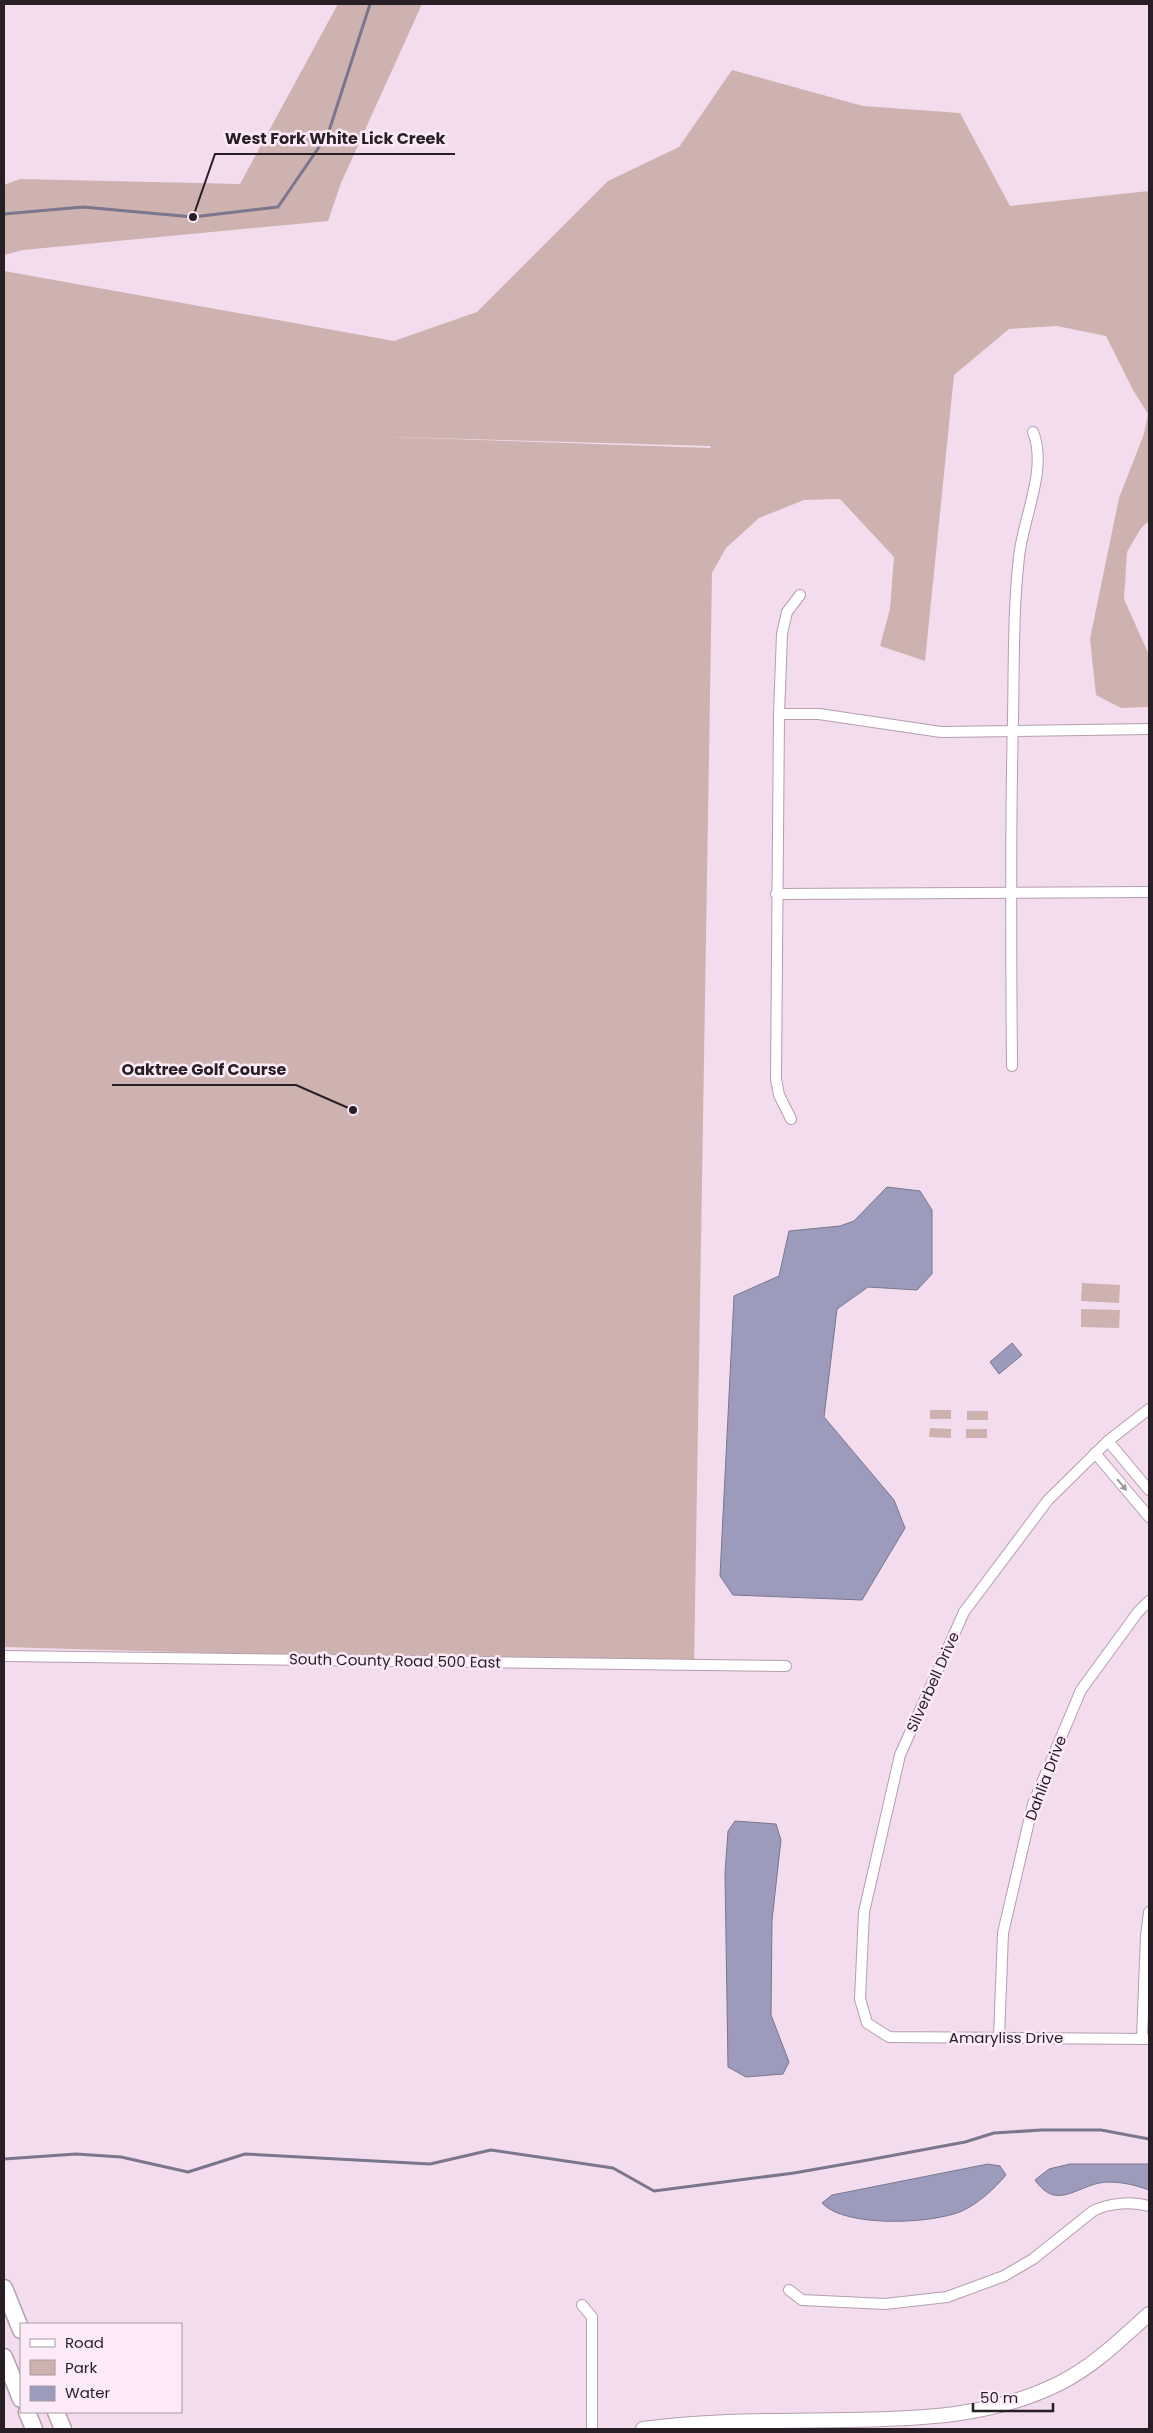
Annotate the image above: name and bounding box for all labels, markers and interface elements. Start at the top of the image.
callout: West Fork White Lick Creek [215,123,455,154]
text: West Fork White Lick Creek [225,127,445,150]
callout: Oaktree Golf Course [112,1054,296,1085]
text: Oaktree Golf Course [122,1058,287,1081]
one-way arrow [1117,1478,1128,1491]
street label: Silverbell Drive [901,1628,964,1735]
street label: South County Road 500 East [289,1648,501,1673]
street label: Dahlia Drive [1020,1732,1071,1823]
street label: Amaryliss Drive [949,2027,1063,2048]
legend [20,2323,182,2413]
text: Road [65,2332,104,2353]
text: Park [65,2357,97,2378]
scale bar [973,2380,1053,2412]
text: Water [65,2382,111,2403]
text: 50 m [980,2387,1018,2408]

